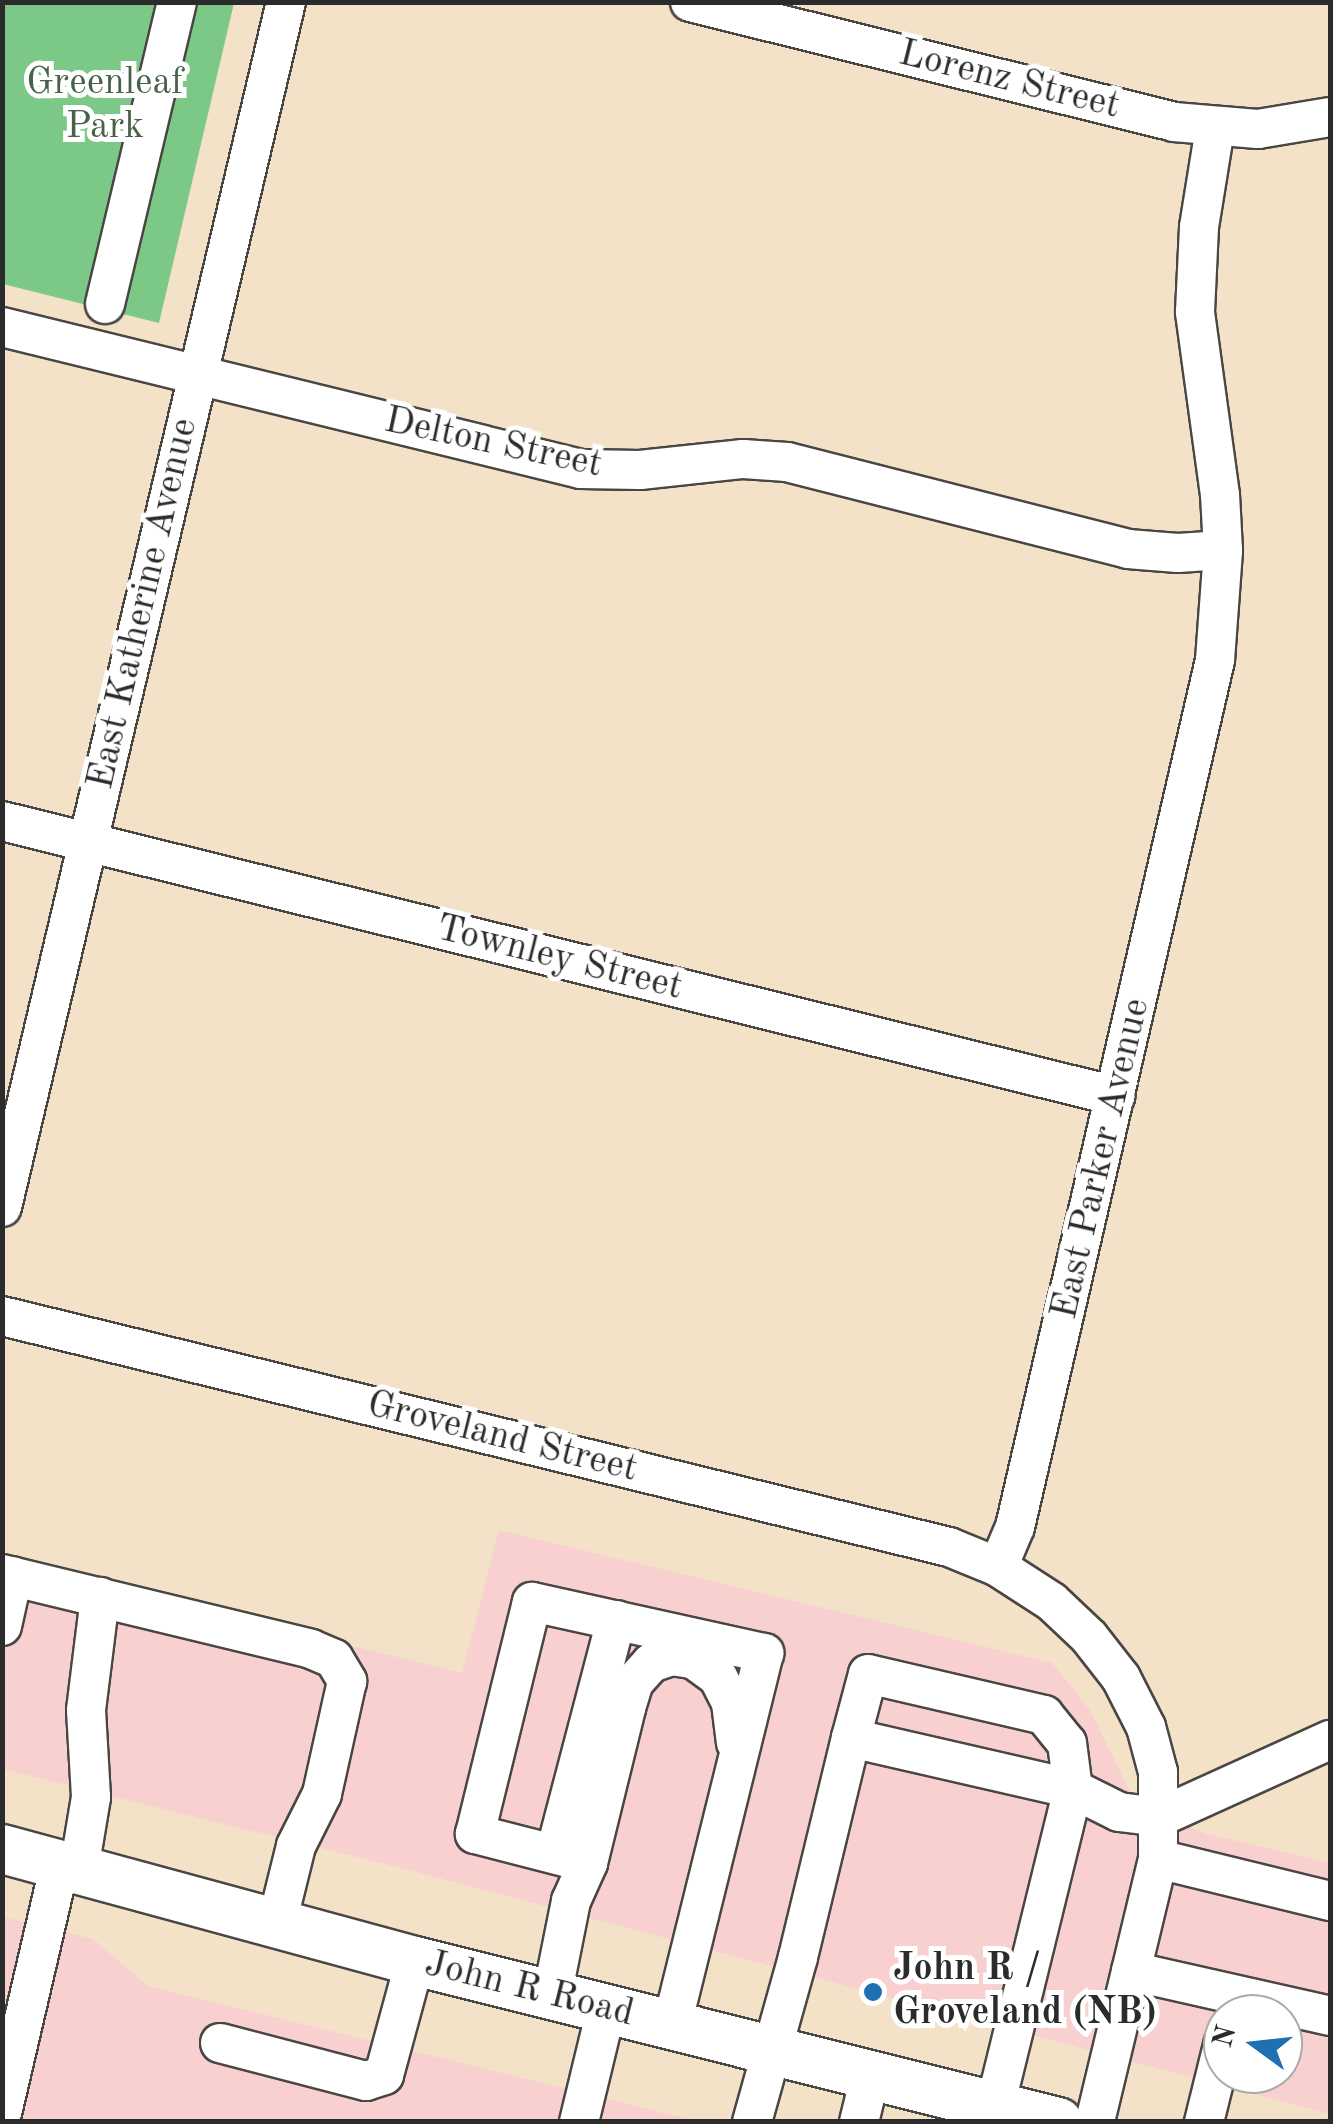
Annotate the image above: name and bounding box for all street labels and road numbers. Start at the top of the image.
street label: Lorenz Street [894,32,1124,130]
street label: Delton Street [380,399,606,489]
street label: East Katherine Avenue [79,414,209,794]
street label: Townley Street [431,906,687,1012]
street label: East Parker Avenue [1043,994,1161,1324]
street label: Groveland Street [362,1382,642,1494]
street label: John R Road [420,1942,638,2038]

